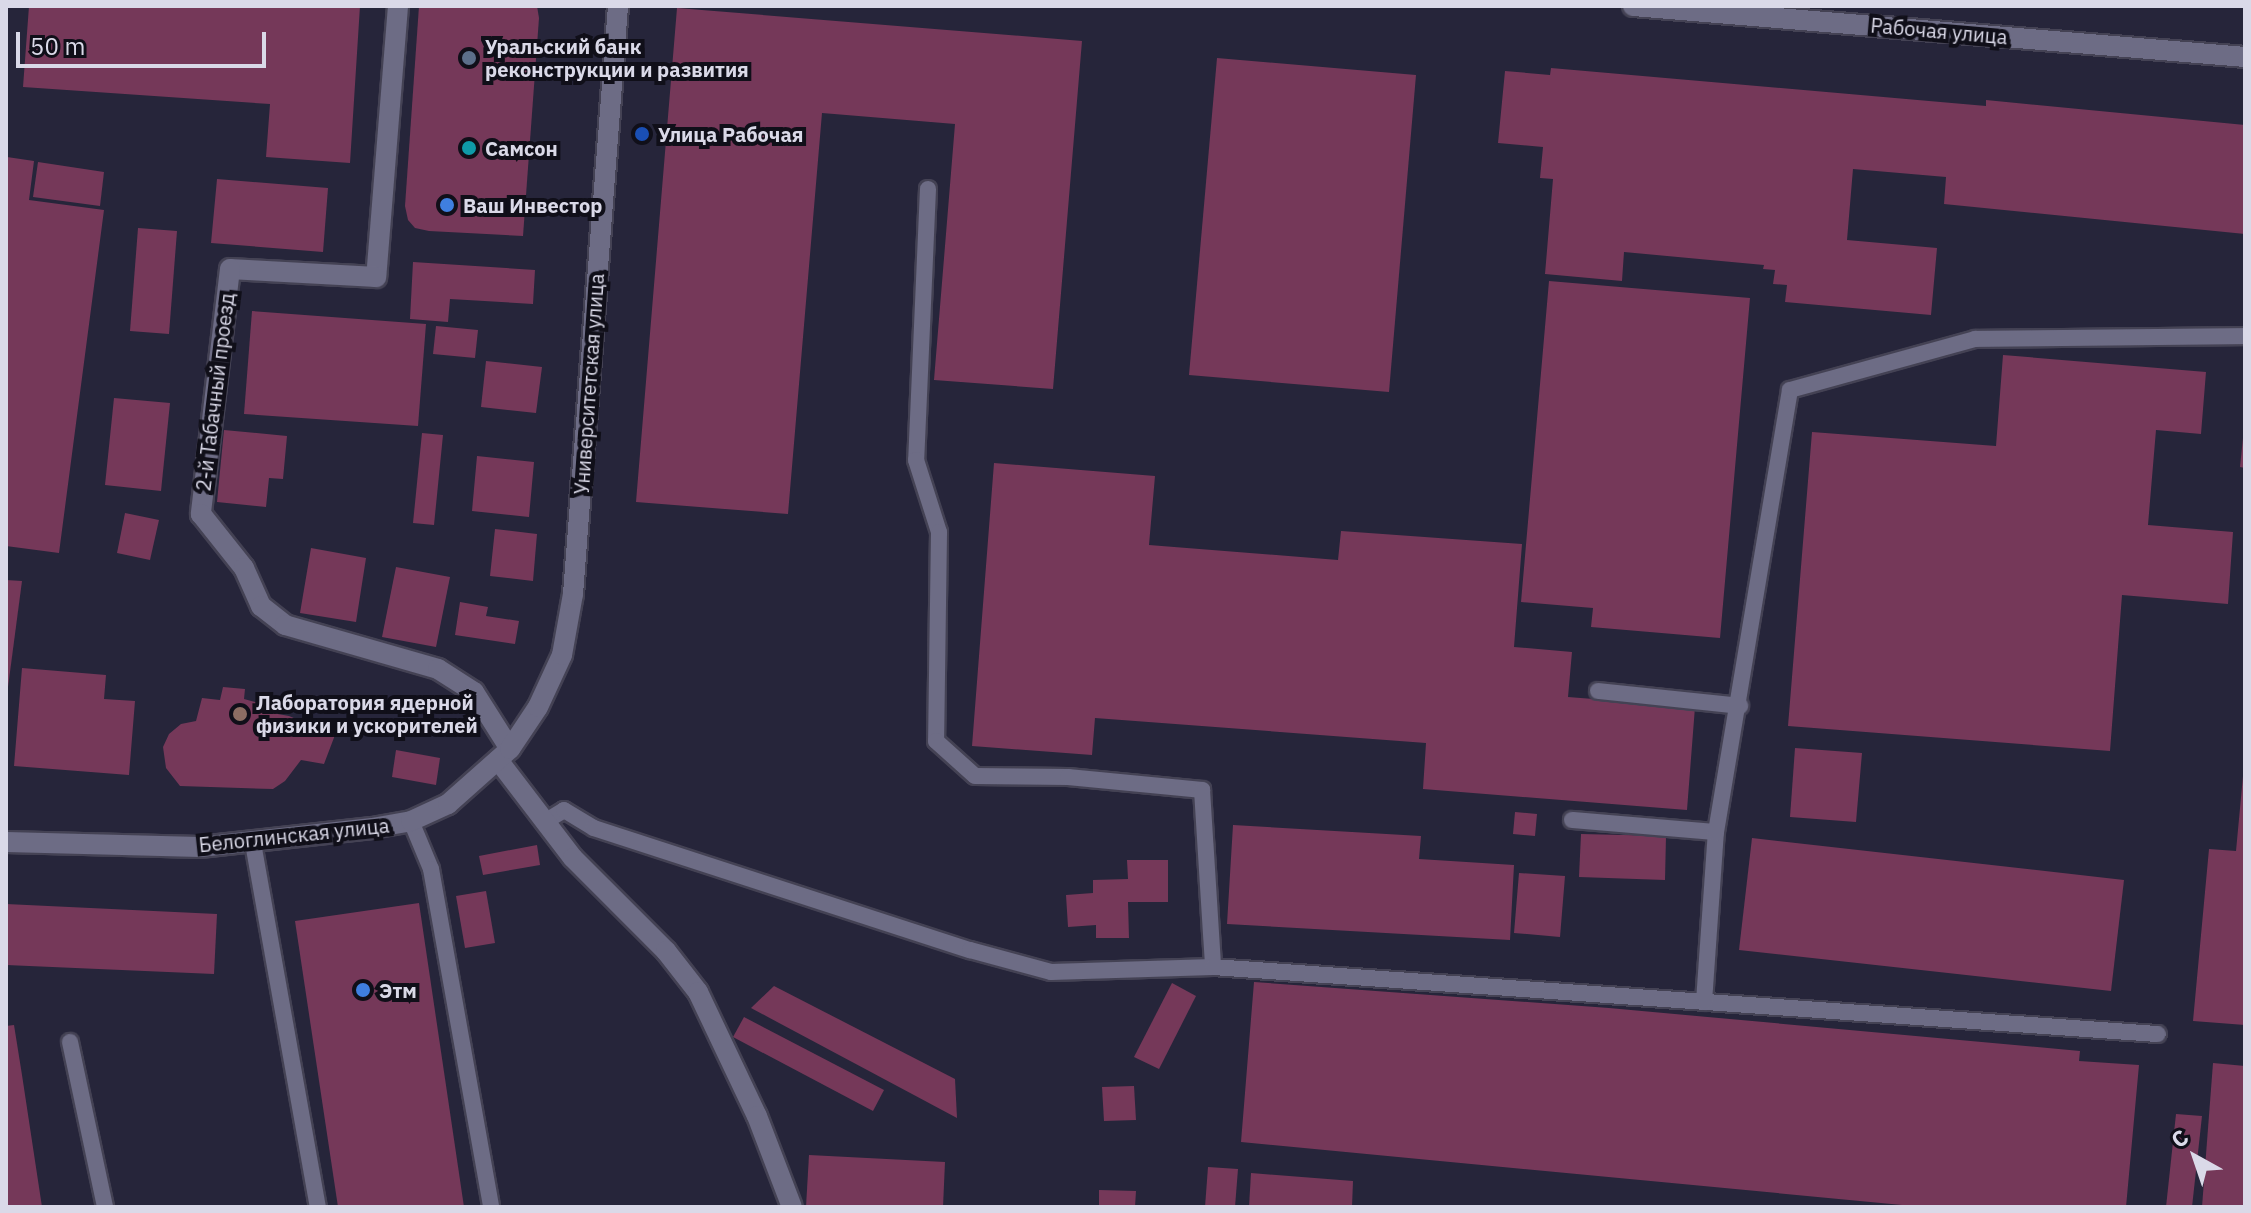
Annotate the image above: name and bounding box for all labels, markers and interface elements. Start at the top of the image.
street label: Рабочая улица [1869,13,2009,49]
scale bar [20,16,270,66]
text: 50 m [30,30,85,62]
place label: Уральский банк реконструкции и развития [485,34,749,81]
marker: Уральский банк реконструкции и развития [460,49,478,67]
place label: Улица Рабочая [658,122,803,146]
marker: Улица Рабочая [633,125,651,143]
place label: Самсон [485,136,558,160]
marker: Самсон [460,139,478,157]
place label: Ваш Инвестор [463,193,602,217]
marker: Ваш Инвестор [438,196,456,214]
street label: Университетская улица [569,273,609,495]
street label: 2-й Табачный проезд [191,291,239,493]
place label: Лаборатория ядерной физики и ускорителей [256,690,478,737]
marker: Лаборатория ядерной физики и ускорителей [231,705,249,723]
street label: Белоглинская улица [198,813,390,857]
place label: Этм [379,978,417,1002]
marker: Этм [354,981,372,999]
north arrow [2155,1117,2235,1197]
text: С [2164,1123,2194,1154]

